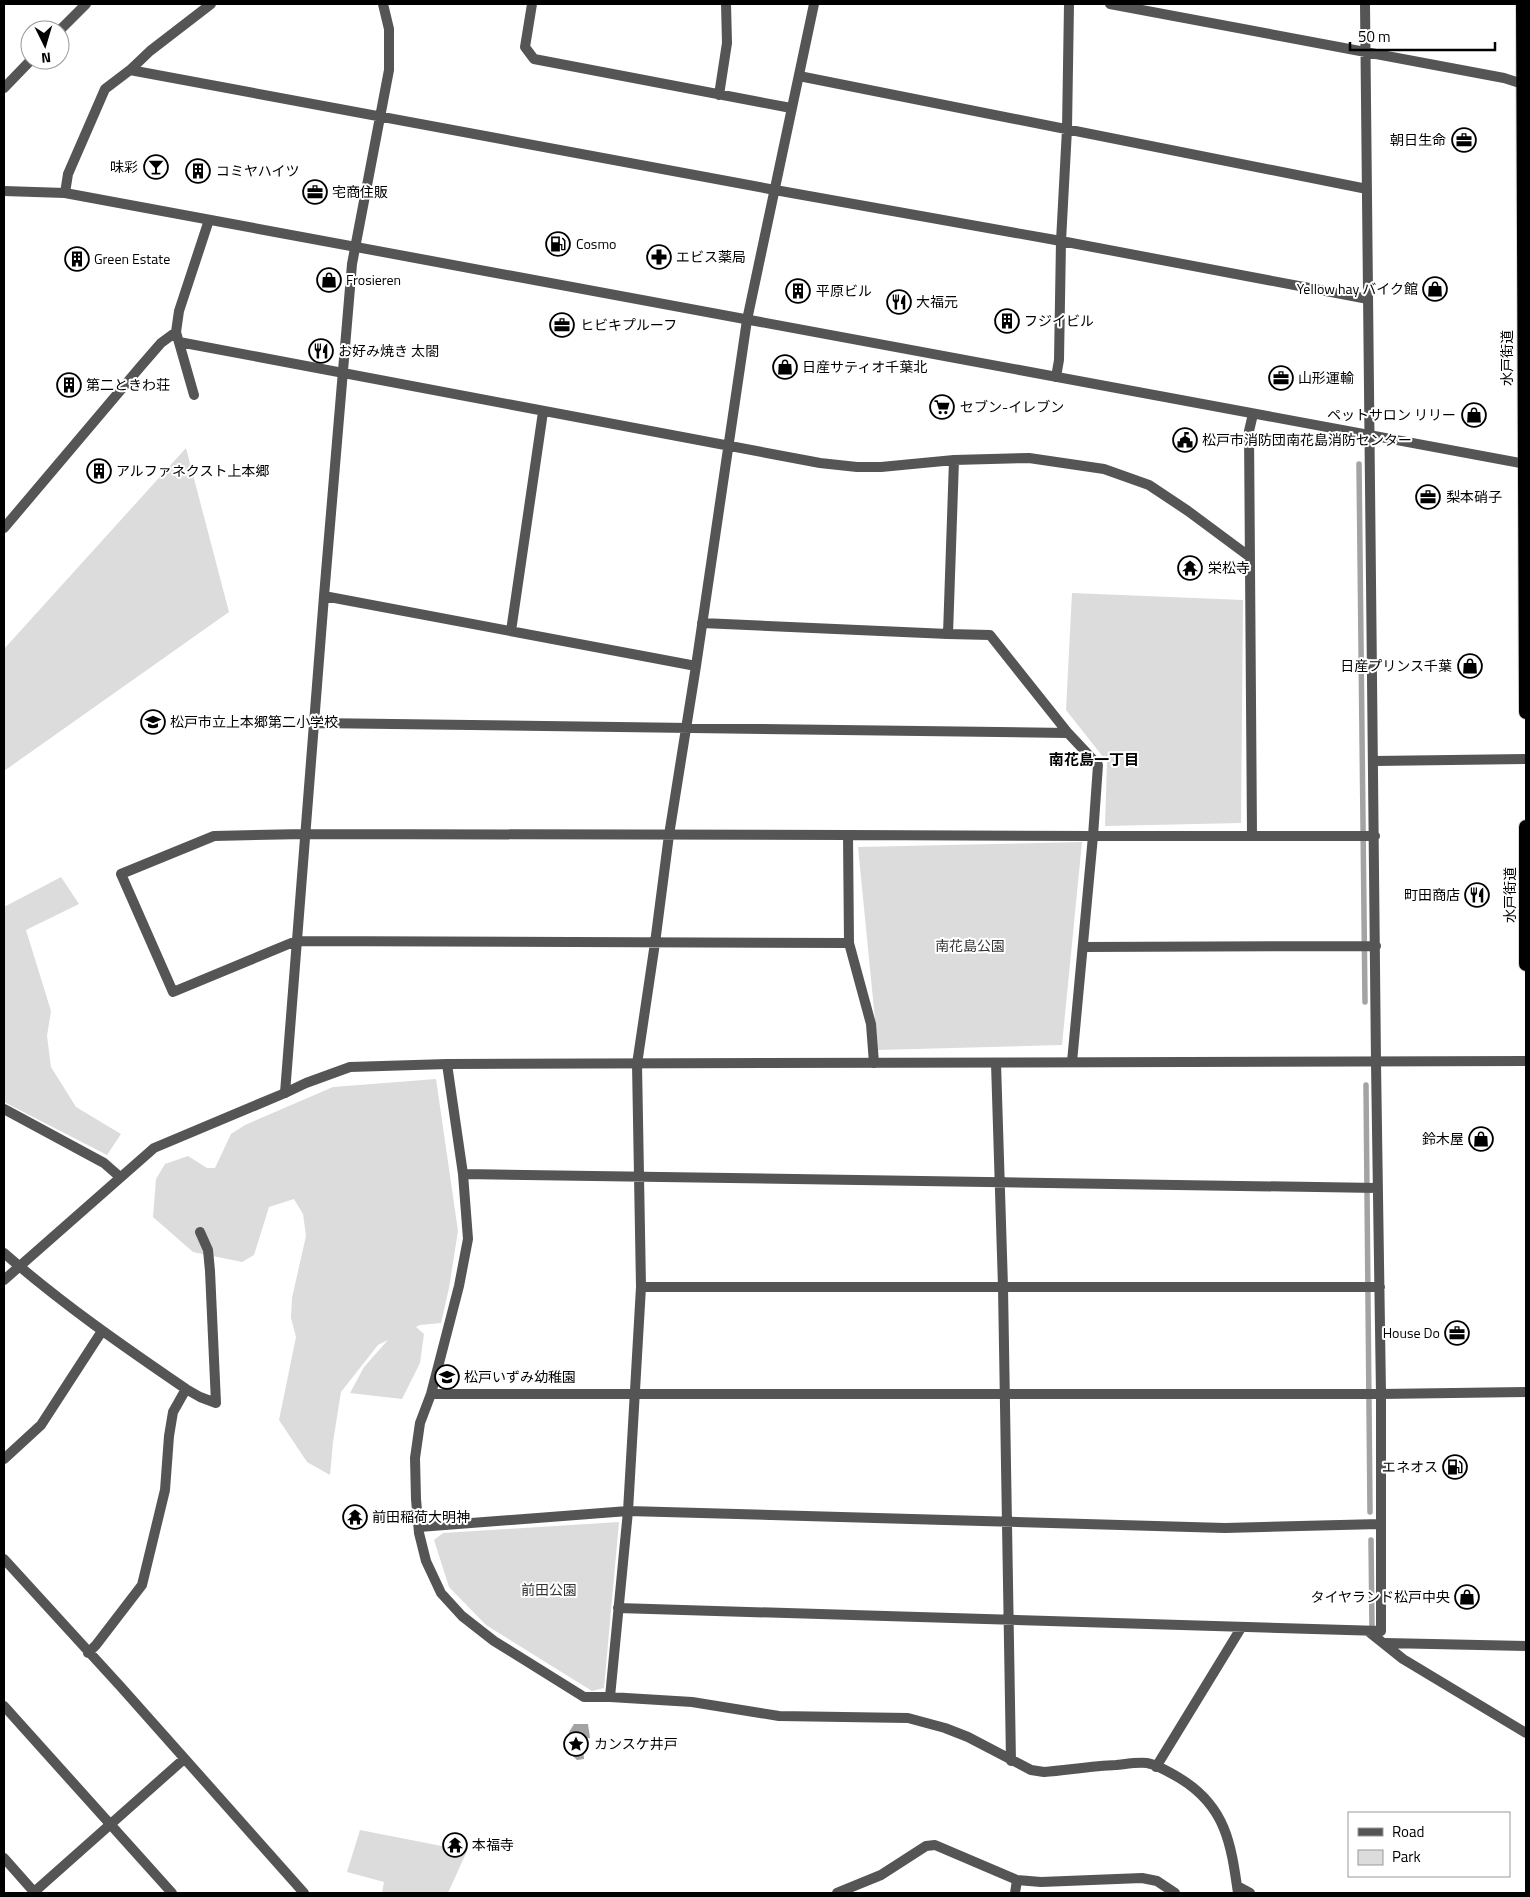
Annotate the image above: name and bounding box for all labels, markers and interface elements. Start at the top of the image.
north arrow [20,20,70,70]
scale bar [1350,20,1495,52]
text: 50 m [1358,25,1391,48]
text: N [40,48,52,69]
office icon: 朝日生命 [1451,127,1477,153]
place label: 朝日生命 [1390,129,1446,150]
bar icon: 味彩 [143,154,169,180]
place label: 味彩 [110,156,138,177]
building icon: コミヤハイツ [185,158,211,184]
place label: コミヤハイツ [216,160,299,181]
office icon: 宅商住販 [302,179,328,205]
place label: 宅商住販 [332,181,388,202]
fuel station icon: Cosmo [545,231,571,257]
place label: Cosmo [576,233,616,254]
pharmacy icon: エビス薬局 [646,244,672,270]
building icon: Green Estate [64,246,90,272]
place label: エビス薬局 [676,246,746,267]
place label: Green Estate [94,248,170,269]
shop icon: Frosieren [316,267,342,293]
place label: Frosieren [346,269,401,290]
shop icon: Yellow hay バイク館 [1422,276,1448,302]
building icon: 平原ビル [785,278,811,304]
place label: Yellow hay バイク館 [1297,278,1418,299]
place label: 平原ビル [816,280,872,301]
restaurant icon: 大福元 [886,289,912,315]
place label: 大福元 [916,291,958,312]
building icon: フジイビル [994,308,1020,334]
place label: フジイビル [1024,310,1094,331]
office icon: ヒビキプルーフ [549,312,575,338]
place label: ヒビキプルーフ [580,314,677,335]
street label: 水戸街道 [1496,330,1517,386]
restaurant icon: お好み焼き 太閤 [308,338,334,364]
place label: お好み焼き 太閤 [338,340,439,361]
shop icon: 日産サティオ千葉北 [772,354,798,380]
place label: 日産サティオ千葉北 [802,356,927,377]
office icon: 山形運輸 [1268,365,1294,391]
place label: 山形運輸 [1298,367,1354,388]
building icon: 第二ときわ荘 [56,372,82,398]
place label: 第二ときわ荘 [86,374,170,395]
supermarket icon: セブン-イレブン [929,394,955,420]
place label: セブン-イレブン [960,396,1064,417]
shop icon: ペットサロン リリー [1461,402,1487,428]
place label: ペットサロン リリー [1327,404,1456,425]
public building icon: 松戸市消防団南花島消防センター [1172,427,1198,453]
place label: 松戸市消防団南花島消防センター [1202,429,1412,450]
building icon: アルファネクスト上本郷 [86,458,112,484]
place label: アルファネクスト上本郷 [116,460,269,481]
office icon: 梨本硝子 [1415,484,1441,510]
place label: 梨本硝子 [1446,486,1502,507]
temple icon: 栄松寺 [1177,555,1203,581]
place label: 栄松寺 [1208,557,1250,578]
shop icon: 日産プリンス千葉 [1457,653,1483,679]
place label: 日産プリンス千葉 [1340,655,1452,676]
school or university icon: 松戸市立上本郷第二小学校 [140,709,166,735]
place label: 松戸市立上本郷第二小学校 [170,711,338,732]
district label: 南花島一丁目 [1049,748,1139,771]
street label: 水戸街道 [1499,867,1520,923]
restaurant icon: 町田商店 [1464,882,1490,908]
place label: 町田商店 [1404,884,1460,905]
park label: 南花島公園 [935,935,1005,956]
shop icon: 鈴木屋 [1468,1126,1494,1152]
place label: 鈴木屋 [1422,1128,1464,1149]
office icon: House Do [1444,1320,1470,1346]
place label: House Do [1383,1322,1440,1343]
school or university icon: 松戸いずみ幼稚園 [434,1364,460,1390]
place label: 松戸いずみ幼稚園 [464,1366,576,1387]
fuel station icon: エネオス [1442,1454,1468,1480]
place label: エネオス [1382,1456,1438,1477]
temple icon: 前田稲荷大明神 [342,1504,368,1530]
place label: 前田稲荷大明神 [372,1506,470,1527]
park label: 前田公園 [521,1579,577,1600]
shop icon: タイヤランド松戸中央 [1454,1584,1480,1610]
place label: タイヤランド松戸中央 [1310,1586,1450,1607]
place icon: カンスケ井戸 [563,1731,589,1757]
place label: カンスケ井戸 [594,1733,678,1754]
legend [1348,1812,1510,1877]
text: Road [1392,1820,1424,1843]
temple icon: 本福寺 [442,1832,468,1858]
place label: 本福寺 [472,1834,514,1855]
text: Park [1392,1845,1421,1868]

